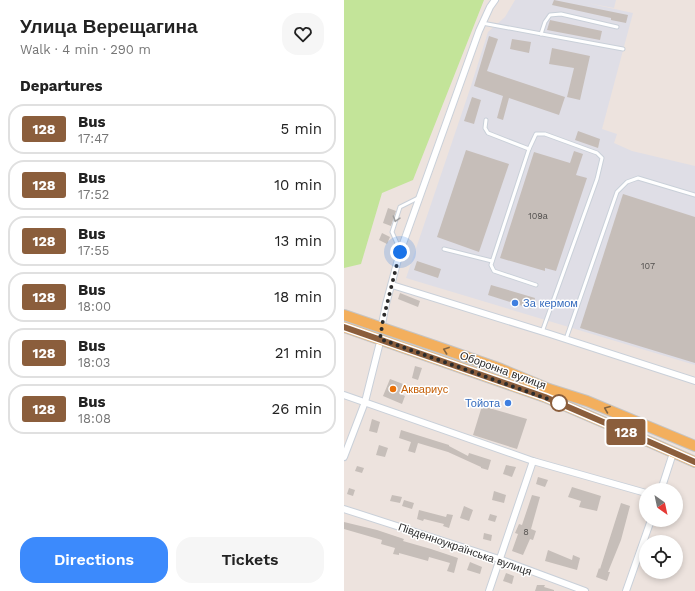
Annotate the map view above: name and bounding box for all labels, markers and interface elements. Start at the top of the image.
button: heart [282,13,324,55]
text: Улица Верещагина [20,15,198,38]
text: Walk · 4 min · 290 m [20,42,151,57]
text: Departures [20,77,103,95]
text: Bus [78,113,106,131]
text: 5 min [281,120,322,138]
text: 128 [32,121,56,137]
text: 17:47 [78,131,109,146]
text: Bus [78,169,106,187]
text: 10 min [274,176,322,194]
text: 128 [32,177,56,193]
text: 17:52 [78,187,109,202]
house number: 109а [528,211,548,221]
one-way arrow [393,216,401,223]
text: Bus [78,225,106,243]
text: 13 min [275,232,322,250]
text: 128 [32,233,56,249]
your location [390,242,410,262]
text: 17:55 [78,243,109,258]
house number: 107 [641,261,655,271]
text: Bus [78,281,106,299]
text: 18 min [274,288,322,306]
text: 128 [32,289,56,305]
place label: За кермом [523,297,578,310]
marker: За кермом [510,298,520,308]
text: 18:00 [78,299,111,314]
text: Bus [78,337,106,355]
text: 21 min [275,344,322,362]
text: 128 [32,345,56,361]
one-way arrow [443,346,450,354]
street label: Оборонна вулиця [458,349,548,392]
text: 18:03 [78,355,110,370]
place label: Аквариус [401,383,449,396]
marker: Аквариус [388,384,398,394]
text: Bus [78,393,106,411]
unlabelled marker [550,394,568,412]
place label: Тойота [465,397,501,410]
marker: Тойота [503,398,513,408]
text: 26 min [271,400,322,418]
text: 128 [32,401,56,417]
one-way arrow [604,406,611,414]
text: 18:08 [78,411,111,426]
line badge: 128 [603,419,649,445]
text: 128 [614,424,638,440]
north arrow [639,483,683,527]
map controls [639,483,683,579]
street label: Південноукраїнська вулиця [396,520,533,578]
house number: 8 [523,527,529,537]
button: locate [639,535,683,579]
button: Directions [20,537,168,583]
button: Tickets [176,537,324,583]

